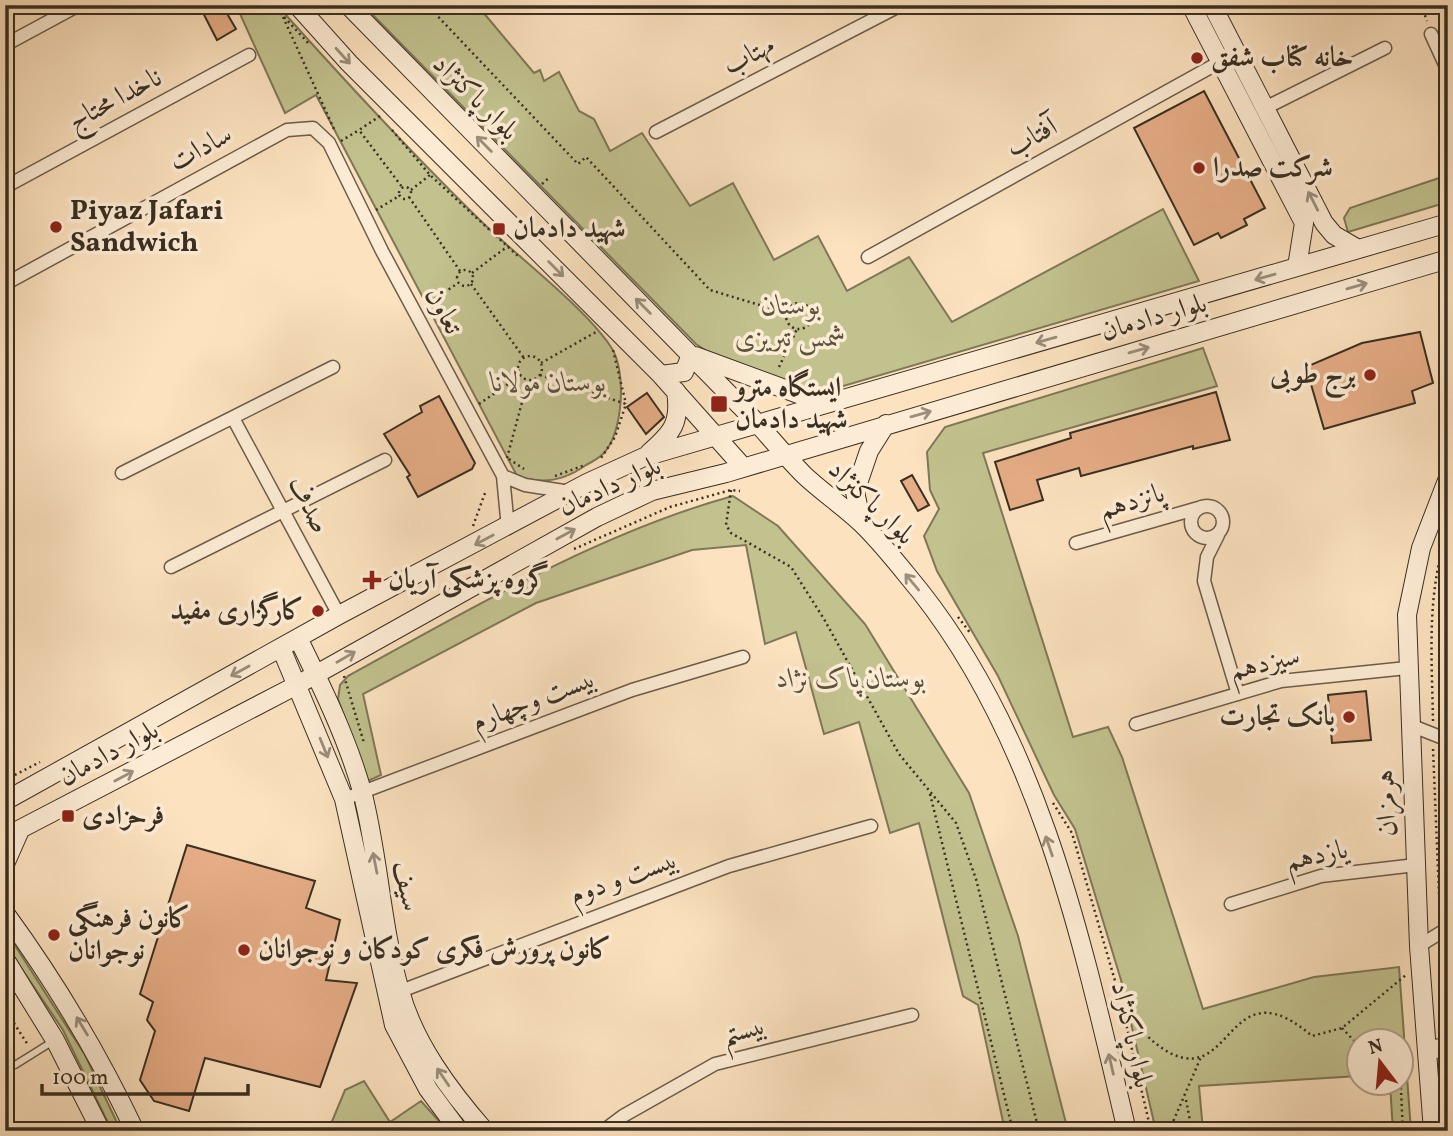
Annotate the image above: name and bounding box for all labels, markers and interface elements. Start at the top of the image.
street label: مهتاب [716,26,782,86]
place label: خانه کتاب شفق [1211,39,1353,78]
street label: بلوار پاکنژاد [423,46,527,150]
one-way arrow [335,47,351,65]
marker: خانه کتاب شفق [1189,50,1205,66]
street label: ناخدا محتاج [61,59,171,145]
street label: آفتاب [999,107,1067,168]
street label: سادات [162,116,240,182]
one-way arrow [475,136,492,153]
place label: شرکت صدرا [1213,149,1333,188]
marker: شرکت صدرا [1191,160,1207,176]
one-way arrow [1306,191,1319,212]
place label: Piyaz Jafari Sandwich [70,192,223,263]
place label: شهید دادمان [513,210,626,249]
marker: Piyaz Jafari Sandwich [48,219,64,235]
marker: شهید دادمان [491,221,507,237]
one-way arrow [547,260,564,277]
one-way arrow [1254,271,1276,284]
one-way arrow [1346,278,1368,291]
street label: تعاون [414,280,472,343]
street label: بلوار دادمان [1096,284,1212,352]
park label: بوستان شمس تبریزی [735,287,847,358]
one-way arrow [635,298,652,315]
one-way arrow [1036,335,1058,348]
one-way arrow [1128,342,1150,355]
place label: برج طوبی [1269,356,1356,399]
park label: بوستان مولانا [488,364,607,403]
marker: برج طوبی [1362,367,1378,383]
place label: ایستگاه مترو شهید دادمان [732,368,848,440]
marker: ایستگاه مترو شهید دادمان [709,394,729,414]
one-way arrow [909,406,931,419]
street label: بلوار دادمان [552,447,668,527]
street label: بلوار پاکنژاد [818,451,924,555]
street label: صدف [277,469,339,541]
street label: پانزدهم [1094,474,1172,535]
one-way arrow [555,527,576,540]
one-way arrow [474,534,494,548]
place label: گروه پزشکی آریان [388,560,549,600]
marker: گروه پزشکی آریان [362,570,382,590]
one-way arrow [904,573,920,591]
place label: کارگزاری مفید [170,591,304,631]
marker: کارگزاری مفید [310,603,326,619]
street label: سیزدهم [1226,637,1305,696]
one-way arrow [336,650,356,664]
street label: بیست وچهارم [466,659,603,745]
park label: بوستان پاک نژاد [776,660,926,699]
one-way arrow [230,665,251,678]
place label: بانک تجارت [1219,698,1335,737]
marker: بانک تجارت [1341,709,1357,725]
street label: بلوار دادمان [52,711,166,797]
one-way arrow [318,737,331,758]
one-way arrow [113,768,133,782]
street label: هرمزان [1366,768,1408,838]
place label: فرحزادی [82,797,165,836]
marker: فرحزادی [60,808,76,824]
street label: یازدهم [1282,830,1354,886]
one-way arrow [1042,835,1054,857]
street label: بیست و دوم [564,840,685,918]
one-way arrow [368,852,382,875]
street label: سیف [382,857,430,915]
place label: کانون فرهنگی نوجوانان [68,900,190,971]
marker: کانون فرهنگی نوجوانان [46,927,62,943]
place label: کانون پرورش فکری کودکان و نوجوانان [258,931,611,970]
marker: کانون پرورش فکری کودکان و نوجوانان [236,942,252,958]
street label: بلوار پاکنژاد [1100,978,1162,1092]
street label: بیستم [717,1006,772,1061]
one-way arrow [75,1017,89,1037]
north arrow [1344,1028,1414,1098]
text: N [1366,1033,1386,1062]
scale bar [42,1052,248,1096]
one-way arrow [1104,1053,1117,1076]
text: 100 m [52,1064,109,1093]
one-way arrow [436,1068,450,1087]

